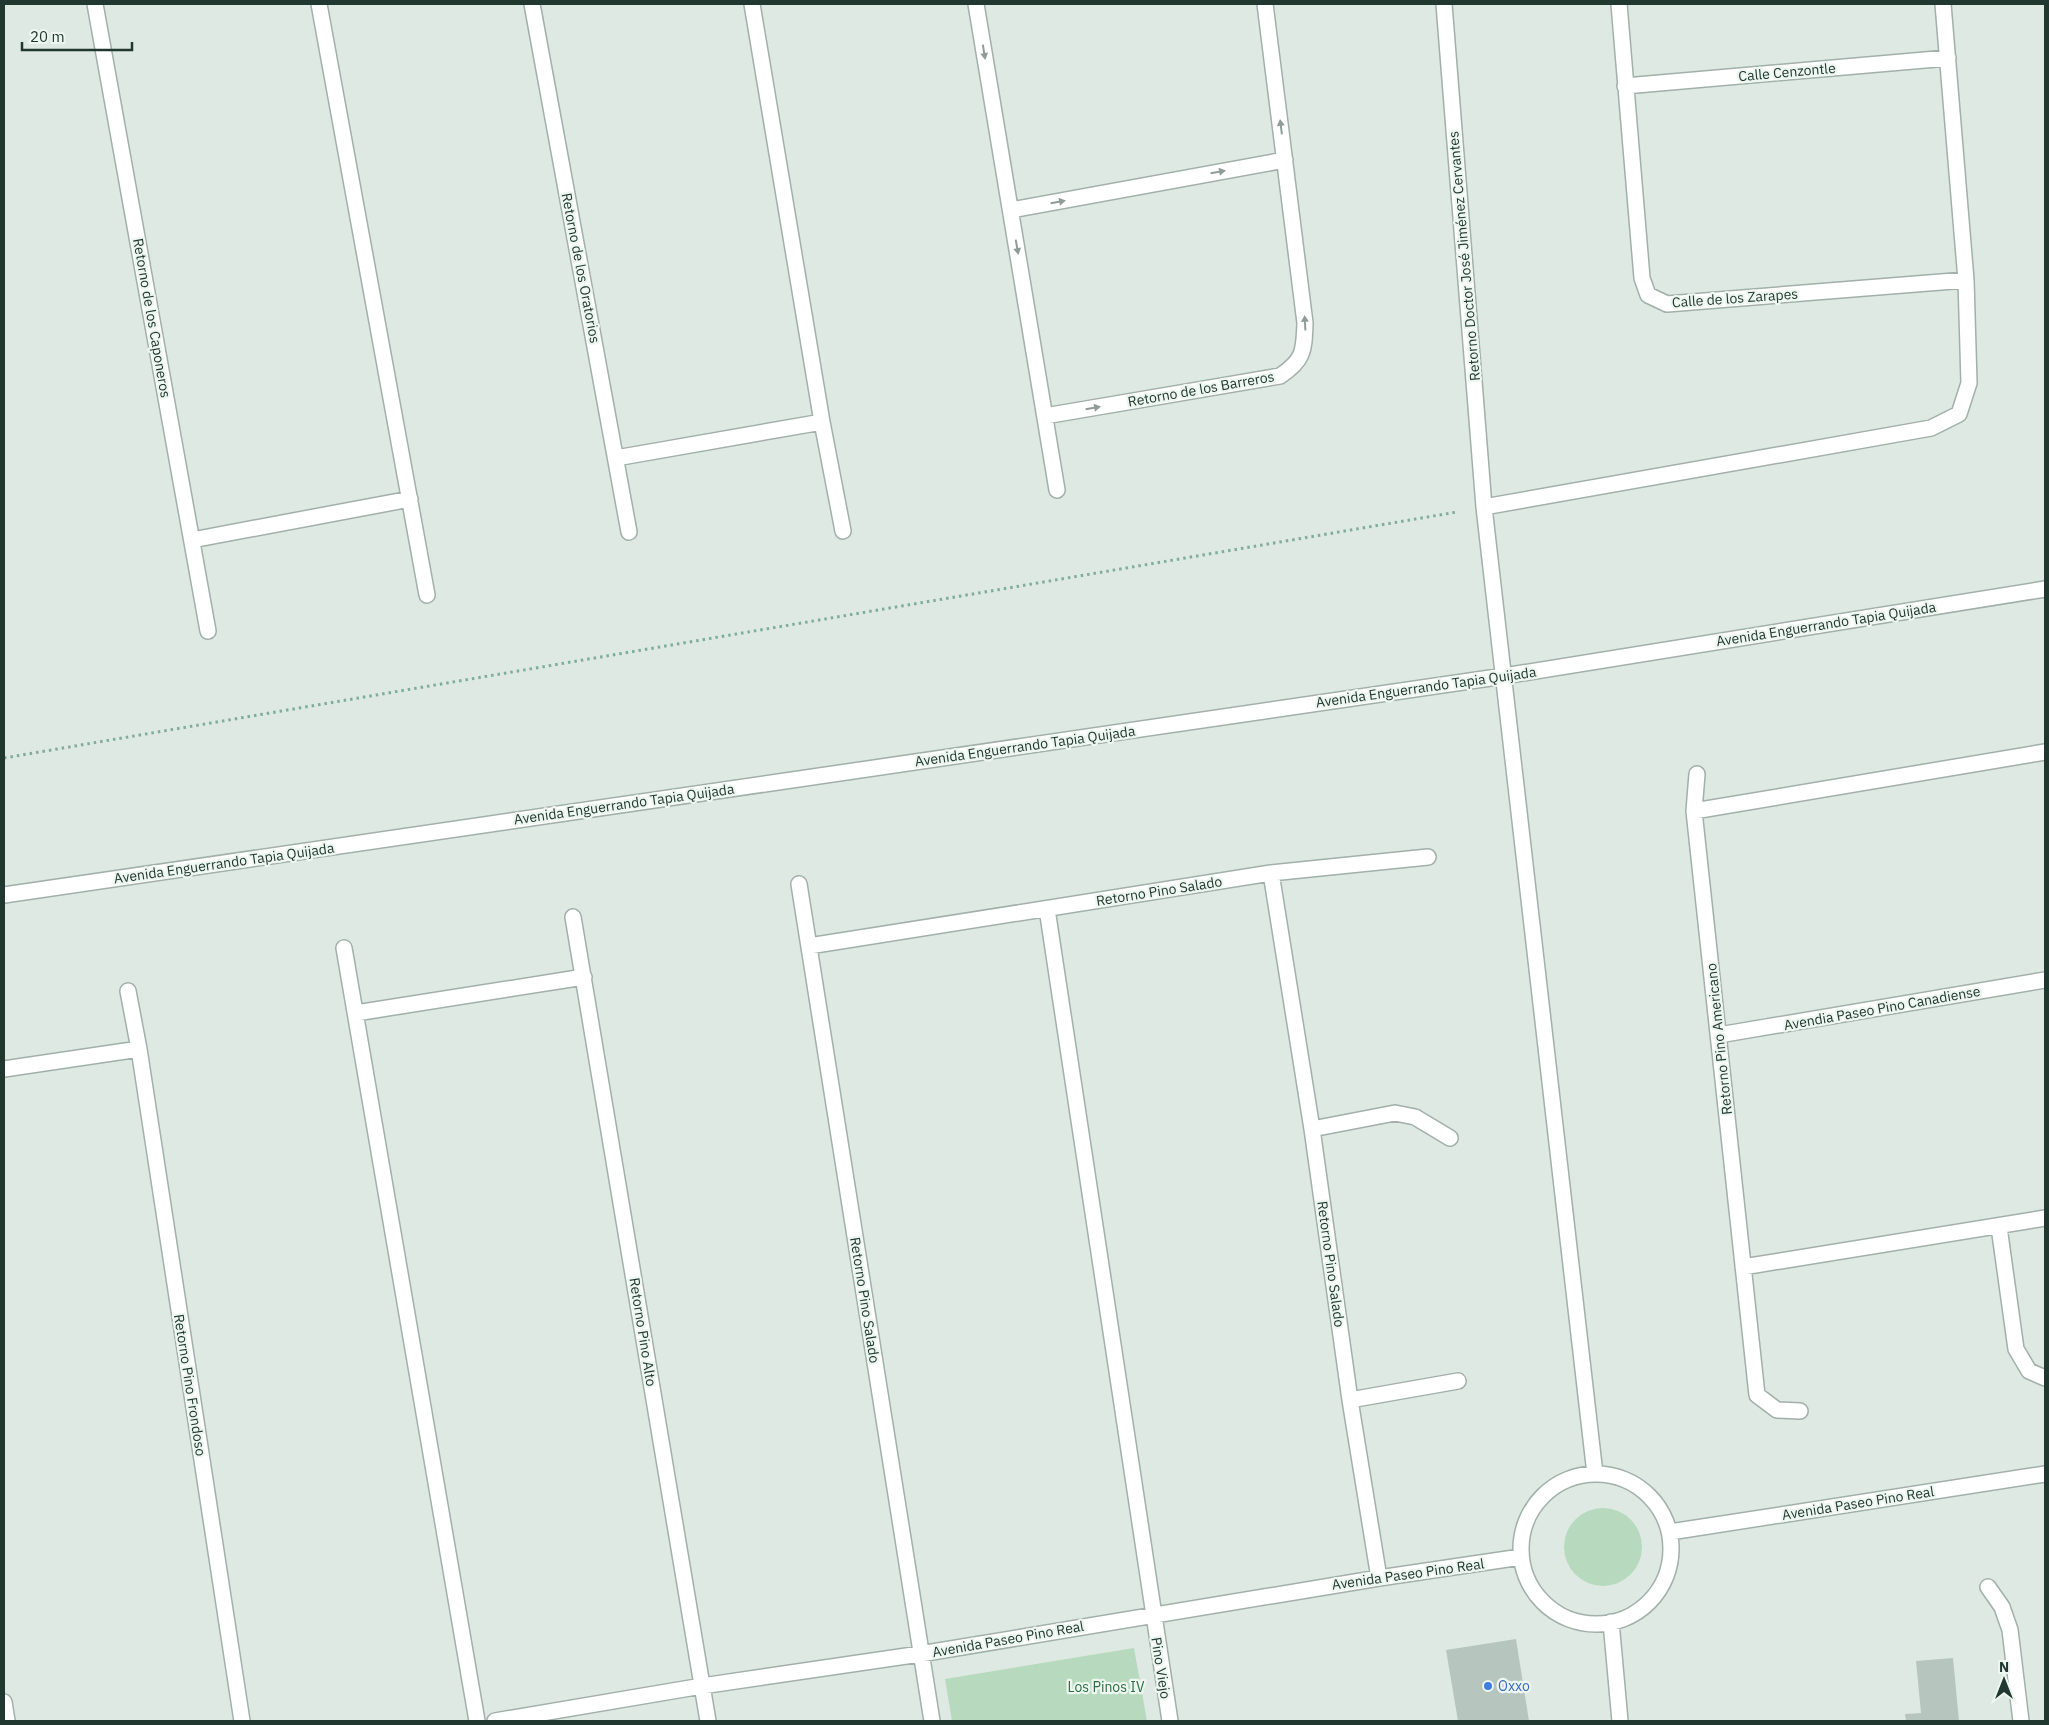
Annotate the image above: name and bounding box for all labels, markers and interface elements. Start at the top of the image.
scale bar [22,20,132,52]
text: 20 m [30,27,65,46]
one-way arrow [981,44,989,60]
street label: Calle Cenzontle [1738,59,1837,85]
one-way arrow [1276,119,1284,135]
street label: Retorno Doctor José Jiménez Cervantes [1444,130,1484,382]
one-way arrow [1211,168,1226,176]
street label: Retorno de los Oratorios [558,191,604,345]
one-way arrow [1051,197,1067,205]
street label: Retorno de los Caponeros [129,237,175,399]
one-way arrow [1013,239,1021,255]
street label: Calle de los Zarapes [1671,285,1799,311]
one-way arrow [1300,315,1308,331]
street label: Retorno de los Barreros [1126,367,1276,411]
one-way arrow [1086,404,1102,412]
street label: Avenida Enguerrando Tapia Quijada [1715,598,1938,650]
street label: Avenida Enguerrando Tapia Quijada [1315,663,1538,711]
street label: Avenida Enguerrando Tapia Quijada [914,722,1137,770]
street label: Avenida Enguerrando Tapia Quijada [513,780,736,828]
street label: Avenida Enguerrando Tapia Quijada [113,839,336,887]
street label: Retorno Pino Salado [1095,872,1223,910]
street label: Retorno Pino Americano [1702,962,1736,1116]
street label: Avendia Paseo Pino Canadiense [1782,982,1982,1034]
street label: Retorno Pino Salado [1313,1200,1349,1328]
street label: Retorno Pino Salado [846,1236,884,1364]
street label: Retorno Pino Alto [626,1276,661,1388]
street label: Retorno Pino Frondoso [170,1313,210,1457]
street label: Avenida Paseo Pino Real [1781,1482,1936,1524]
street label: Avenida Paseo Pino Real [1331,1554,1486,1594]
street label: Avenida Paseo Pino Real [931,1617,1085,1661]
street label: Pino Viejo [1147,1636,1175,1700]
north arrow [1979,1655,2029,1705]
text: N [1999,1658,2009,1676]
place label: Oxxo [1498,1677,1530,1695]
park label: Los Pinos IV [1068,1678,1145,1696]
marker: Oxxo [1482,1680,1494,1692]

